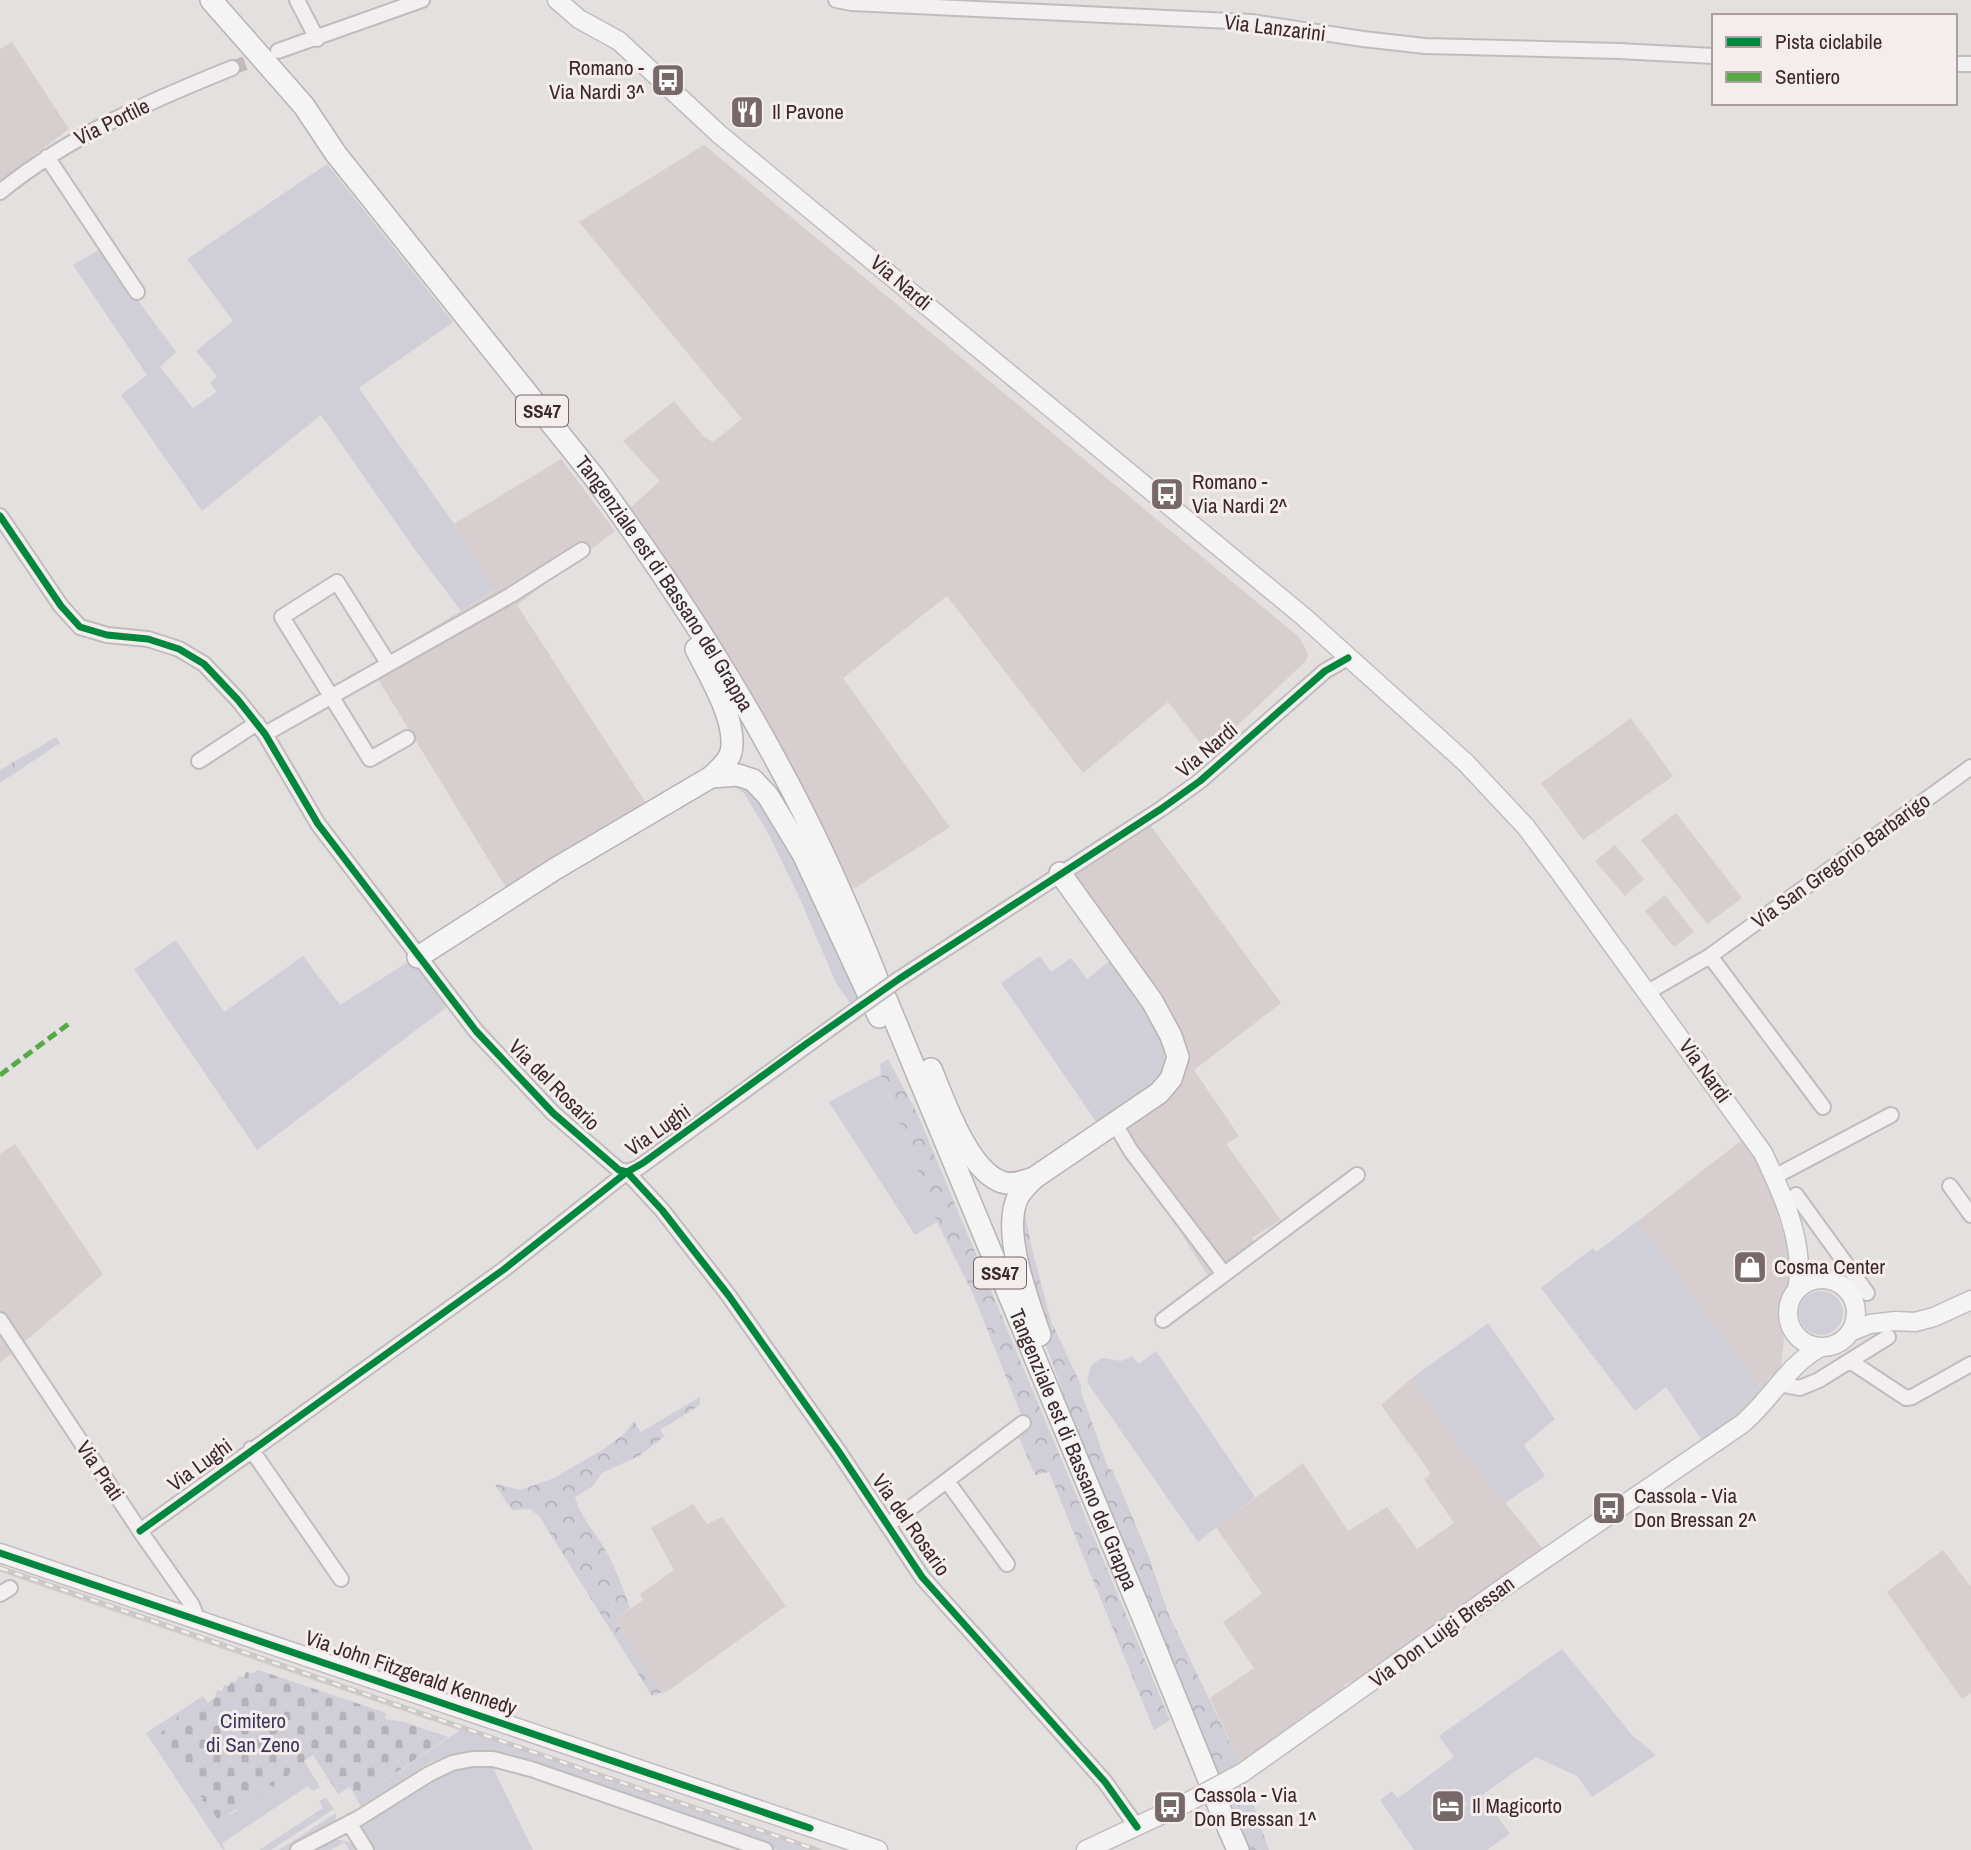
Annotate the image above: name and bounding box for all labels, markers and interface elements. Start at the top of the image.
street label: Via Lanzarini [1223,7,1328,48]
legend [1712,14,1957,105]
text: Pista ciclabile [1775,27,1882,56]
place label: Romano - Via Nardi 3^ [549,53,645,106]
bus stop icon: Romano - Via Nardi 3^ [649,61,687,99]
text: Sentiero [1775,62,1840,91]
street label: Via Portile [69,91,154,152]
restaurant icon: Il Pavone [728,93,766,131]
place label: Il Pavone [772,97,844,126]
street label: Via Nardi [864,248,938,317]
road number: SS47 [516,396,568,426]
street label: Tangenziale est di Bassano del Grappa [569,450,761,717]
place label: Romano - Via Nardi 2^ [1192,467,1288,520]
bus stop icon: Romano - Via Nardi 2^ [1148,475,1186,513]
street label: Via Nardi [1170,715,1244,784]
street label: Via San Gregorio Barbarigo [1746,786,1936,935]
street label: Via del Rosario [502,1033,606,1137]
street label: Via Nardi [1672,1033,1738,1109]
street label: Via Lughi [619,1097,696,1163]
shop icon: Cosma Center [1731,1248,1769,1286]
place label: Cosma Center [1774,1252,1885,1281]
road number: SS47 [974,1258,1026,1288]
street label: Tangenziale est di Bassano del Grappa [1002,1304,1145,1595]
street label: Via Lughi [161,1431,238,1498]
street label: Via Prati [70,1435,131,1506]
street label: Via del Rosario [866,1468,957,1582]
place label: Cassola - Via Don Bressan 2^ [1634,1481,1757,1534]
bus stop icon: Cassola - Via Don Bressan 2^ [1590,1489,1628,1527]
street label: Via Don Luigi Bressan [1363,1569,1520,1694]
street label: Via John Fitzgerald Kennedy [302,1623,521,1722]
park label: Cimitero di San Zeno [206,1706,300,1759]
place label: Cassola - Via Don Bressan 1^ [1194,1780,1317,1833]
hotel icon: Il Magicorto [1429,1787,1467,1825]
bus stop icon: Cassola - Via Don Bressan 1^ [1151,1788,1189,1826]
place label: Il Magicorto [1472,1791,1562,1820]

